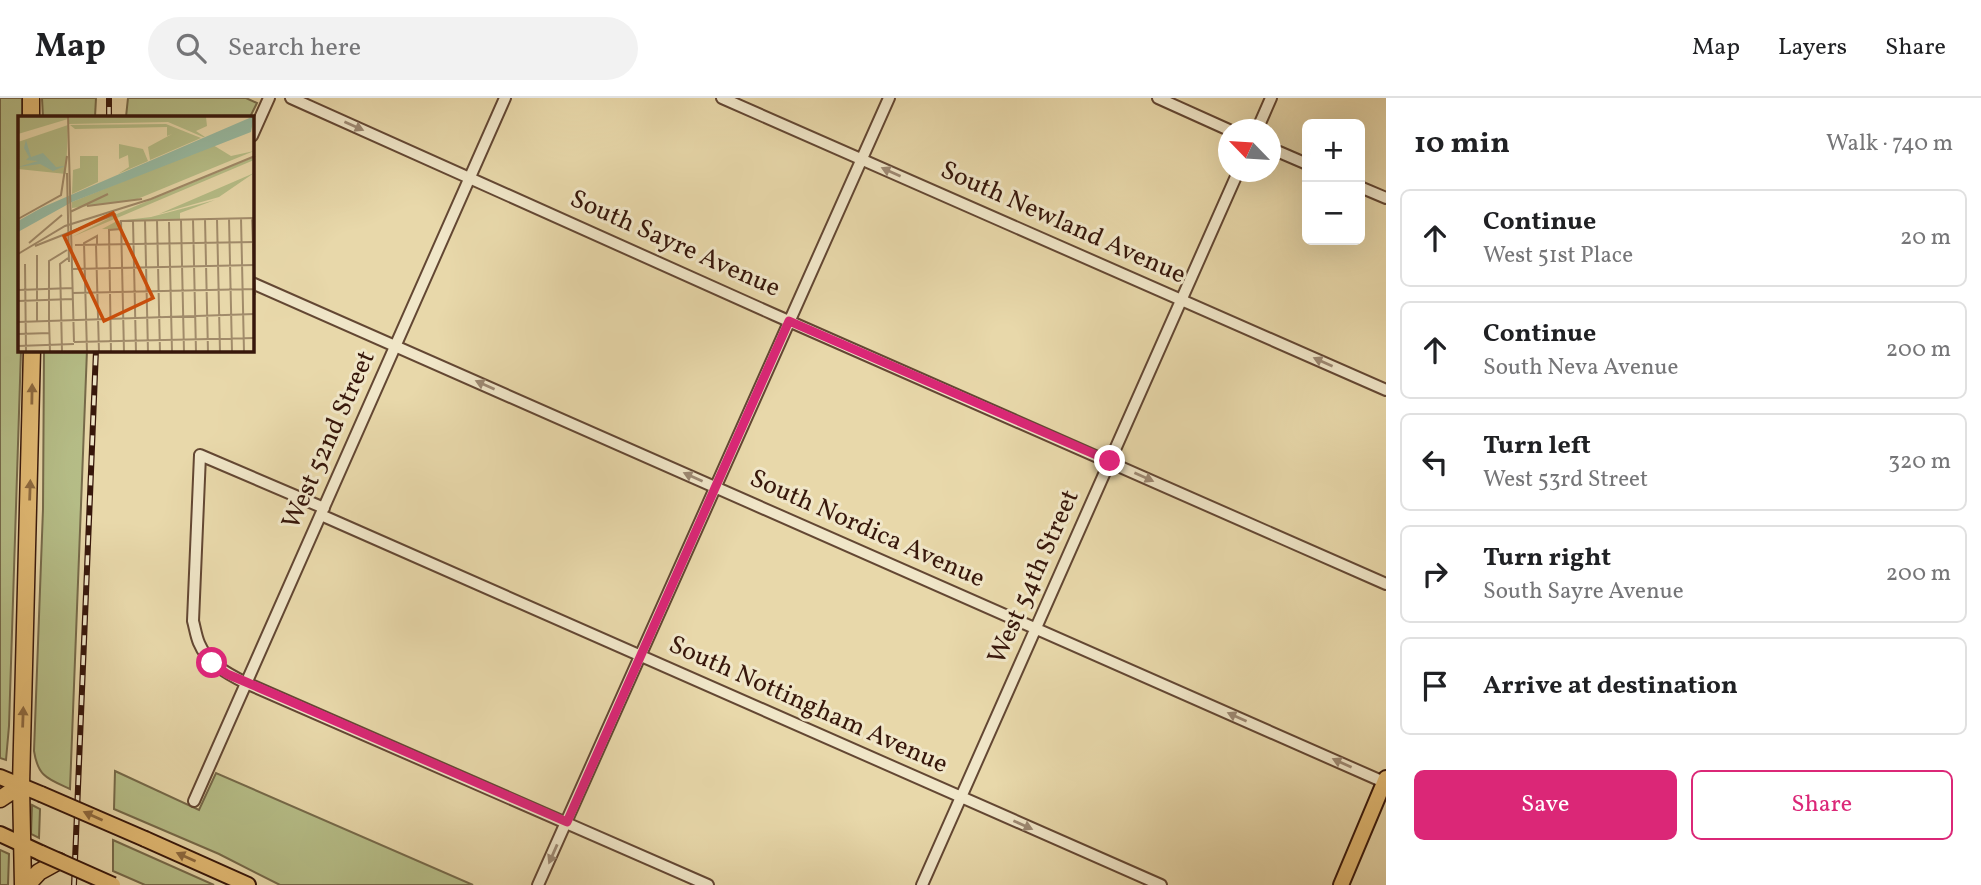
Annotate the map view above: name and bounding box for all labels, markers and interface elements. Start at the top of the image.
search box [148,17,638,80]
text: Map [35,25,106,71]
icon: search [172,29,210,67]
text: Search here [228,30,361,66]
text: Map [1692,31,1740,65]
text: Layers [1778,31,1847,65]
text: Share [1885,31,1946,65]
inset map [18,116,254,352]
north arrow [1218,119,1281,182]
map controls [1302,119,1365,245]
button: + [1302,119,1365,182]
one-way arrow [343,121,364,132]
text: 10 min [1414,123,1510,165]
text: Walk · 740 m [1826,128,1953,160]
street label: South Newland Avenue [934,153,1192,293]
one-way arrow [881,166,901,178]
street label: South Sayre Avenue [564,181,786,307]
button: − [1302,182,1365,245]
text: Continue [1483,204,1596,240]
icon: ahead [1416,219,1454,257]
text: 20 m [1900,222,1951,254]
text: West 51st Place [1483,240,1633,272]
text: Continue [1483,316,1596,352]
icon: ahead [1416,331,1454,369]
text: 200 m [1886,334,1951,366]
street label: West 52nd Street [274,345,384,535]
text: South Neva Avenue [1483,352,1678,384]
one-way arrow [1313,357,1334,368]
one-way arrow [475,379,495,391]
one-way arrow [26,383,38,405]
text: Turn left [1483,428,1591,464]
icon: left [1416,443,1454,481]
route end [1094,445,1125,476]
text: 320 m [1888,446,1951,478]
street label: South Nordica Avenue [744,461,990,597]
text: West 53rd Street [1483,464,1648,496]
one-way arrow [683,471,703,483]
one-way arrow [1134,471,1154,483]
one-way arrow [24,479,35,501]
street label: West 54th Street [979,484,1089,670]
text: Turn right [1483,540,1611,576]
icon: right [1416,555,1454,593]
text: 200 m [1886,558,1951,590]
text: South Sayre Avenue [1483,576,1684,608]
street label: South Nottingham Avenue [663,627,953,783]
route start [196,647,227,678]
icon: arrive [1416,667,1454,705]
text: Arrive at destination [1483,668,1738,704]
one-way arrow [18,706,29,728]
one-way arrow [1227,711,1248,722]
one-way arrow [1332,757,1352,769]
button: Save [1414,770,1677,840]
button: Share [1691,770,1953,840]
one-way arrow [83,810,103,822]
one-way arrow [1013,819,1034,830]
one-way arrow [547,844,559,864]
one-way arrow [175,851,196,862]

